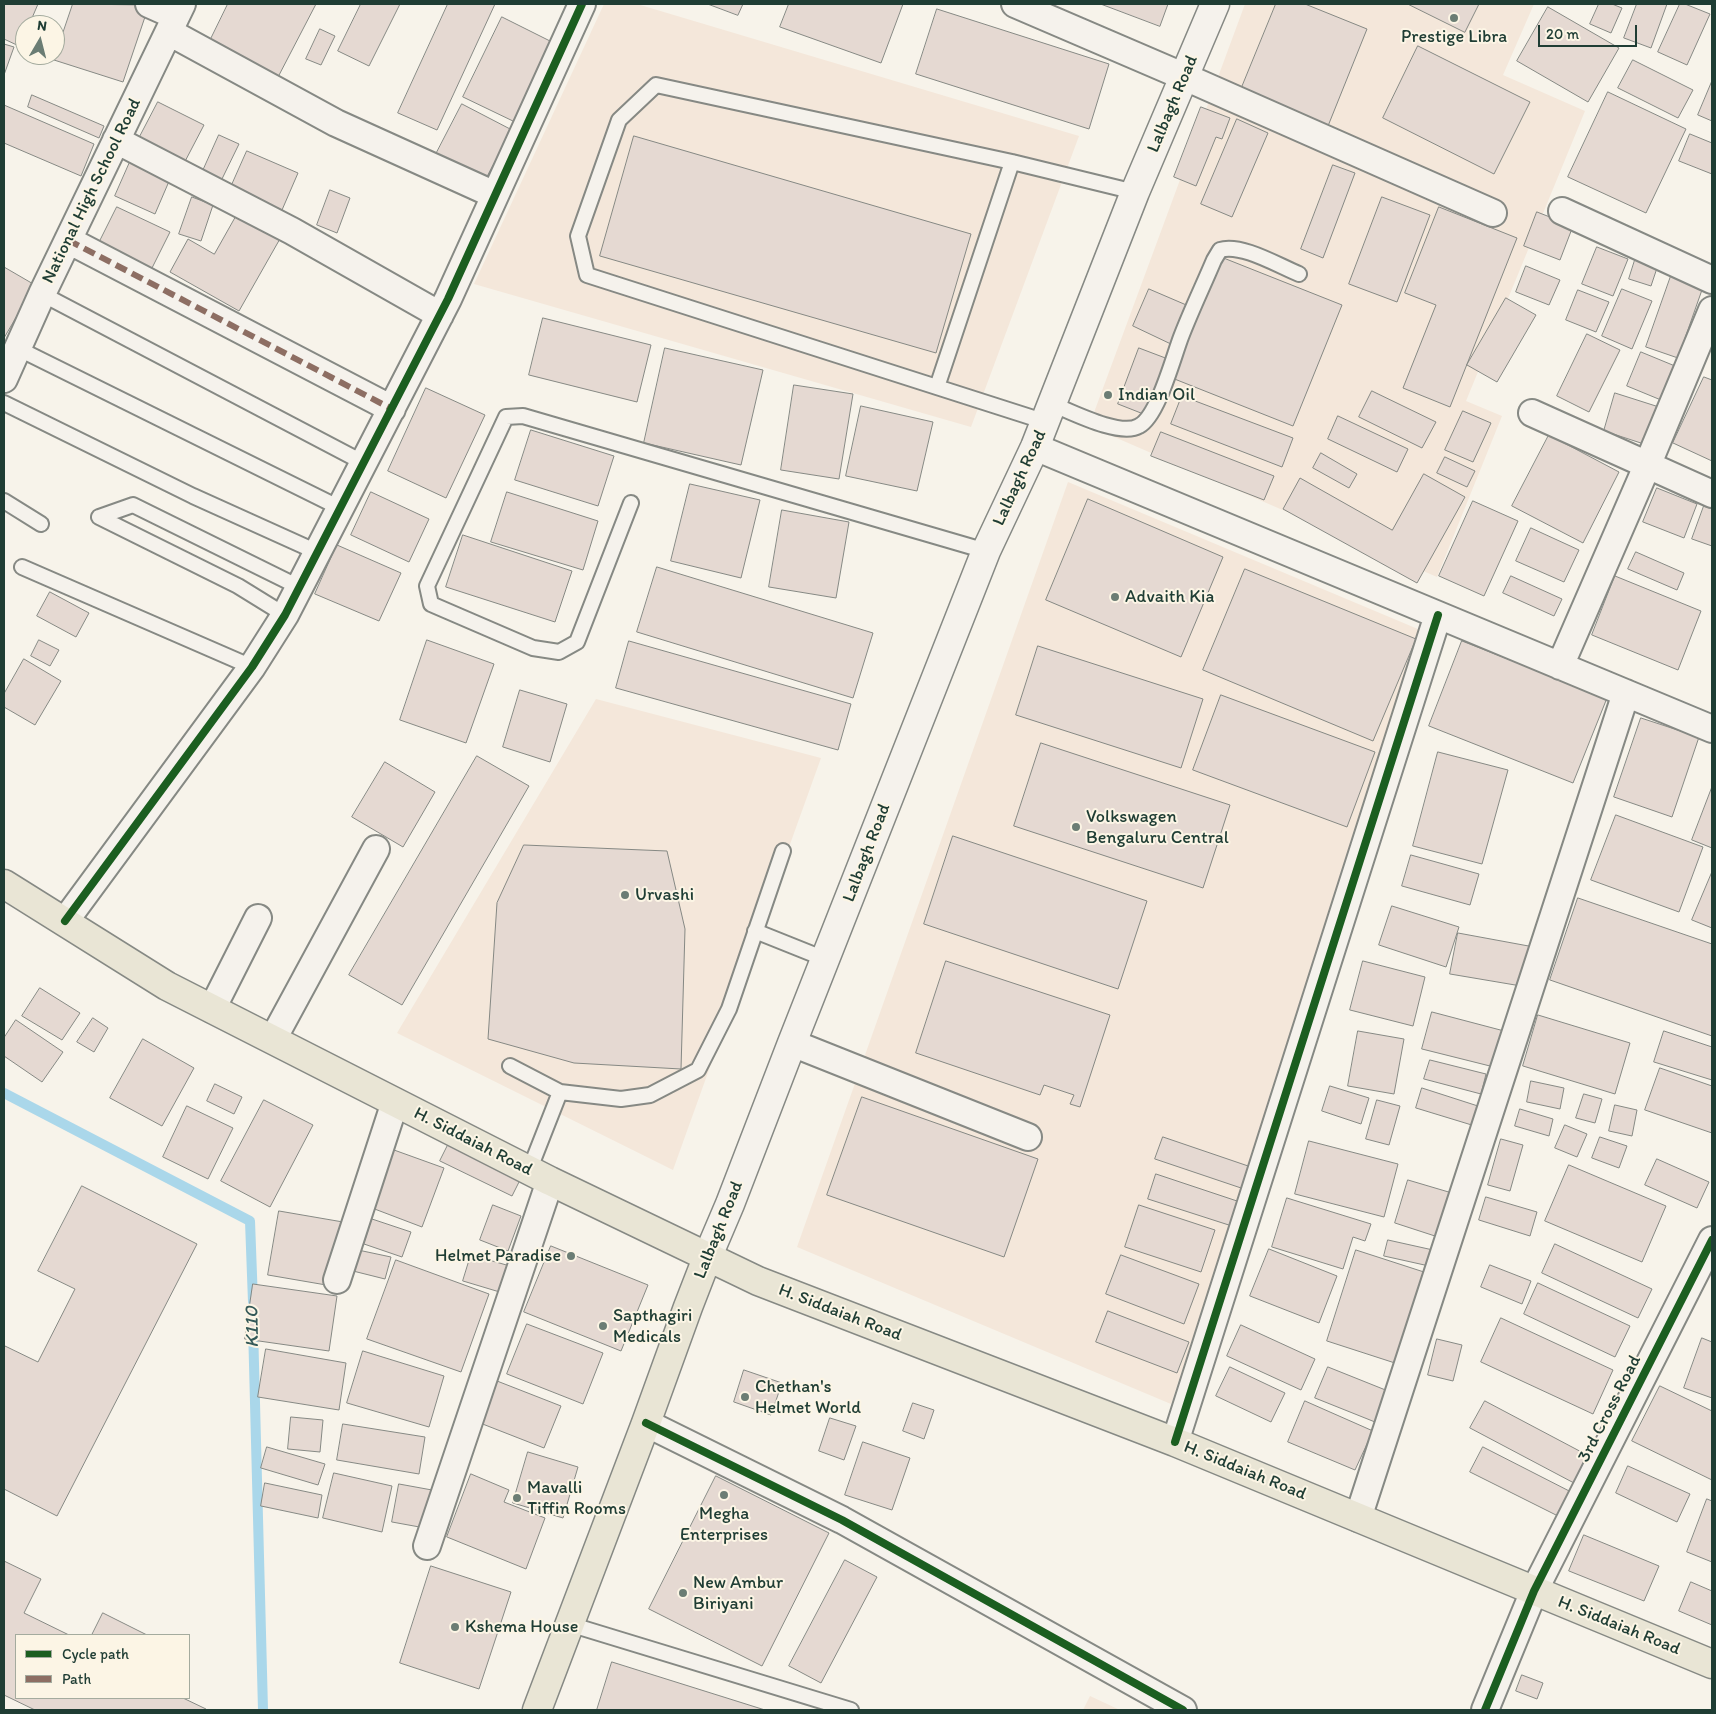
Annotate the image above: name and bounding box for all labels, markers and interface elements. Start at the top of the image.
marker: Prestige Libra [1448,12,1460,24]
north arrow [15,15,65,65]
scale bar [1541,15,1640,47]
text: N [36,17,48,35]
text: 20 m [1546,25,1579,43]
place label: Prestige Libra [1401,26,1507,48]
street label: Lalbagh Road [1143,52,1203,156]
street label: National High School Road [38,95,146,287]
place label: Indian Oil [1118,384,1195,406]
marker: Indian Oil [1102,389,1114,401]
street label: Lalbagh Road [988,427,1052,529]
place label: Advaith Kia [1125,586,1214,608]
marker: Advaith Kia [1109,591,1121,603]
street label: Lalbagh Road [838,801,896,905]
place label: Volkswagen Bengaluru Central [1086,806,1229,849]
marker: Volkswagen Bengaluru Central [1070,821,1082,833]
place label: Urvashi [635,884,694,906]
marker: Urvashi [619,889,631,901]
street label: H. Siddaiah Road [410,1103,536,1181]
street label: Lalbagh Road [690,1178,748,1282]
place label: Helmet Paradise [435,1245,561,1267]
marker: Helmet Paradise [565,1250,577,1262]
street label: H. Siddaiah Road [775,1280,905,1346]
place label: Sapthagiri Medicals [613,1305,692,1348]
water label: K110 [241,1306,265,1348]
marker: Sapthagiri Medicals [597,1320,609,1332]
street label: 3rd Cross Road [1574,1352,1646,1466]
place label: Chethan's Helmet World [755,1376,861,1418]
marker: Chethan's Helmet World [739,1391,751,1403]
street label: H. Siddaiah Road [1180,1437,1310,1505]
place label: Mavalli Tiffin Rooms [527,1477,626,1520]
marker: Megha Enterprises [718,1489,730,1501]
marker: Mavalli Tiffin Rooms [511,1492,523,1504]
place label: Megha Enterprises [680,1503,768,1546]
place label: New Ambur Biriyani [693,1572,783,1615]
marker: New Ambur Biriyani [677,1587,689,1599]
street label: H. Siddaiah Road [1554,1592,1684,1660]
place label: Kshema House [465,1616,579,1638]
marker: Kshema House [449,1621,461,1633]
legend [15,1634,190,1699]
text: Cycle path [62,1645,129,1663]
text: Path [62,1670,91,1688]

